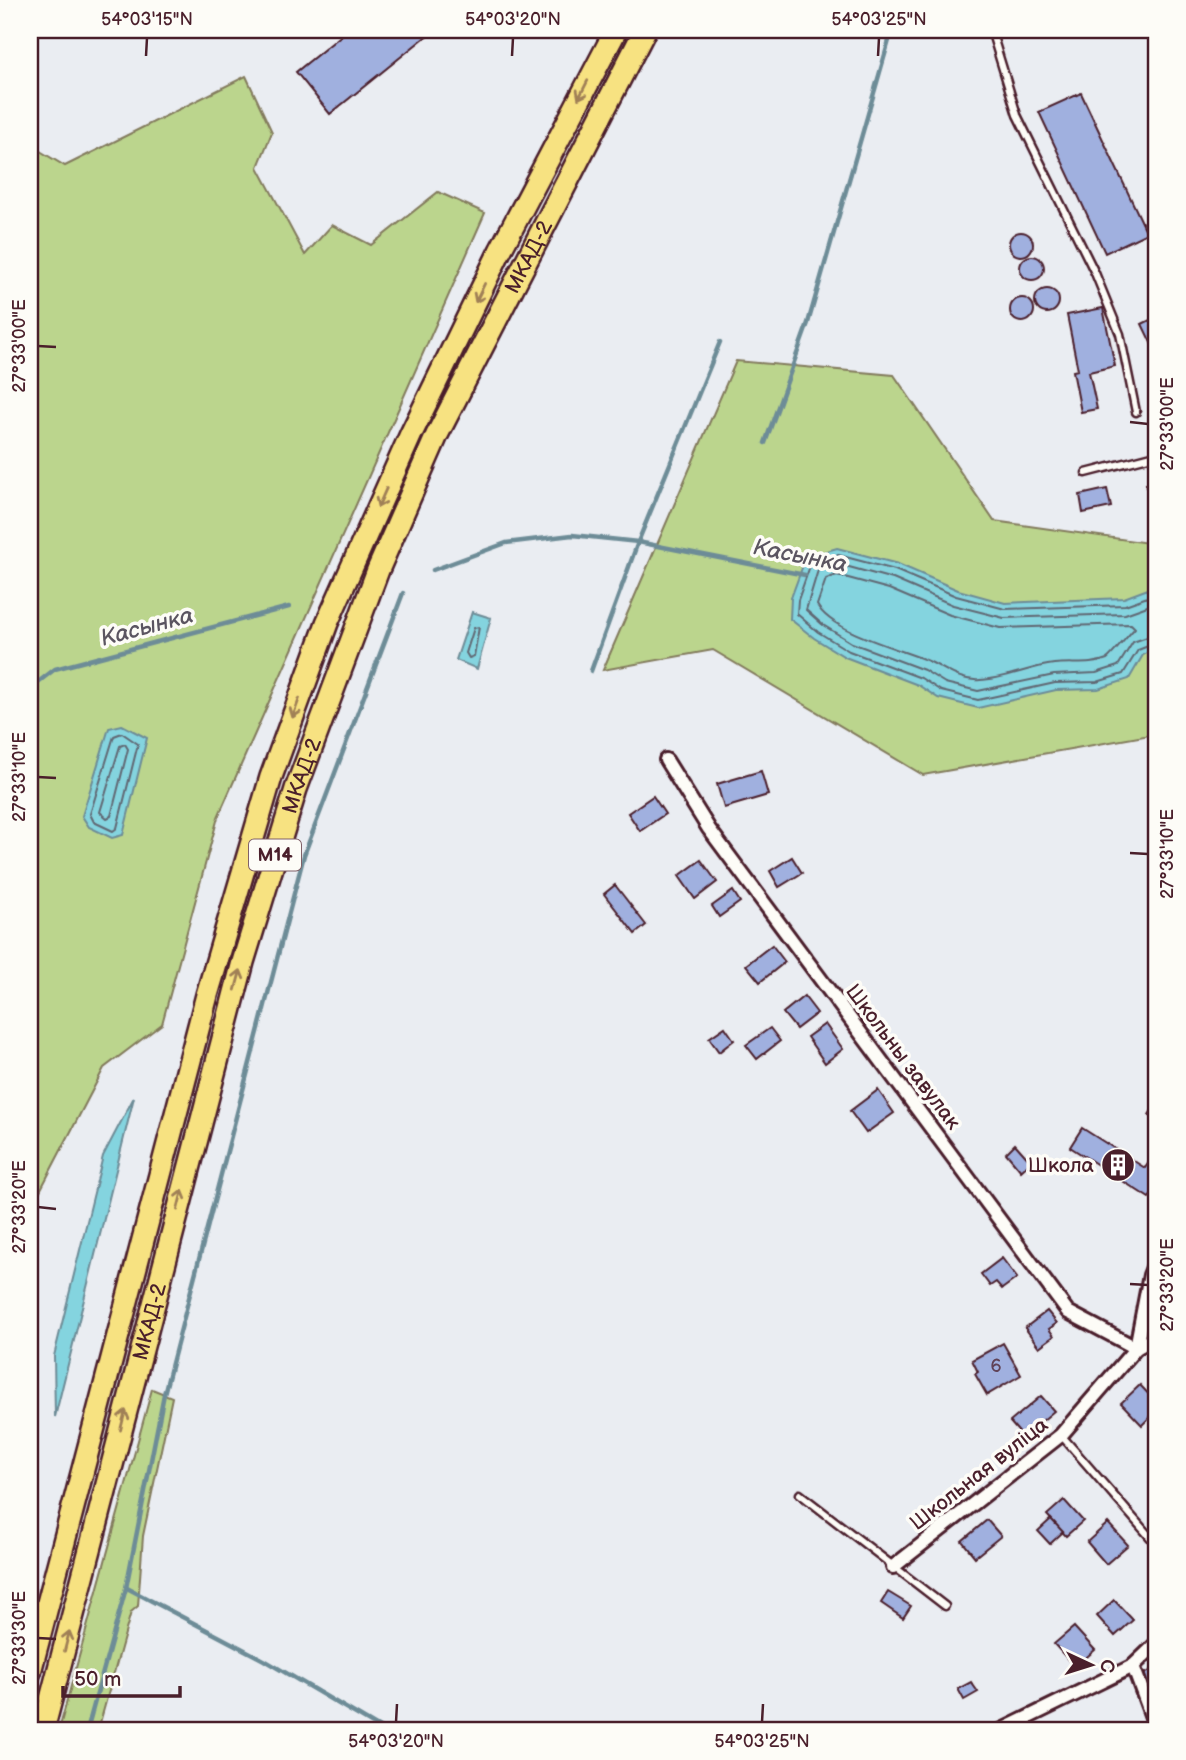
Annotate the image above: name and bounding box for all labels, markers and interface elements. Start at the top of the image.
text: 54°03'15"N [101,9,193,30]
text: 54°03'20"N [465,9,561,30]
text: 54°03'25"N [831,9,927,30]
one-way arrow [576,79,590,100]
street label: МКАД-2 [499,216,558,298]
one-way arrow [473,282,486,303]
text: 27°33'00"E [9,299,30,393]
text: 27°33'00"E [1157,377,1178,471]
one-way arrow [375,487,388,508]
water label: Касынка [751,533,849,579]
water label: Касынка [97,601,197,653]
one-way arrow [289,697,301,719]
text: 27°33'10"E [9,732,30,822]
street label: МКАД-2 [277,734,327,817]
text: 27°33'10"E [1157,809,1178,899]
road number: М14 [249,840,301,870]
one-way arrow [232,969,245,992]
street label: Школьны завулак [840,979,966,1135]
building icon: Школа [1099,1146,1137,1184]
place label: Школа [1028,1153,1095,1178]
text: 27°33'20"E [9,1160,30,1254]
one-way arrow [174,1189,187,1212]
text: 27°33'20"E [1157,1238,1178,1332]
street label: МКАД-2 [127,1280,172,1363]
house number: 6 [991,1356,1002,1377]
one-way arrow [118,1409,131,1431]
street label: Школьная вуліца [905,1412,1053,1536]
text: 27°33'30"E [9,1591,30,1685]
one-way arrow [61,1630,74,1653]
north arrow [1056,1630,1126,1700]
scale bar [63,1655,180,1699]
text: С [1095,1659,1118,1673]
text: 50 m [74,1667,121,1692]
text: 54°03'20"N [348,1731,444,1752]
text: 54°03'25"N [714,1731,810,1752]

